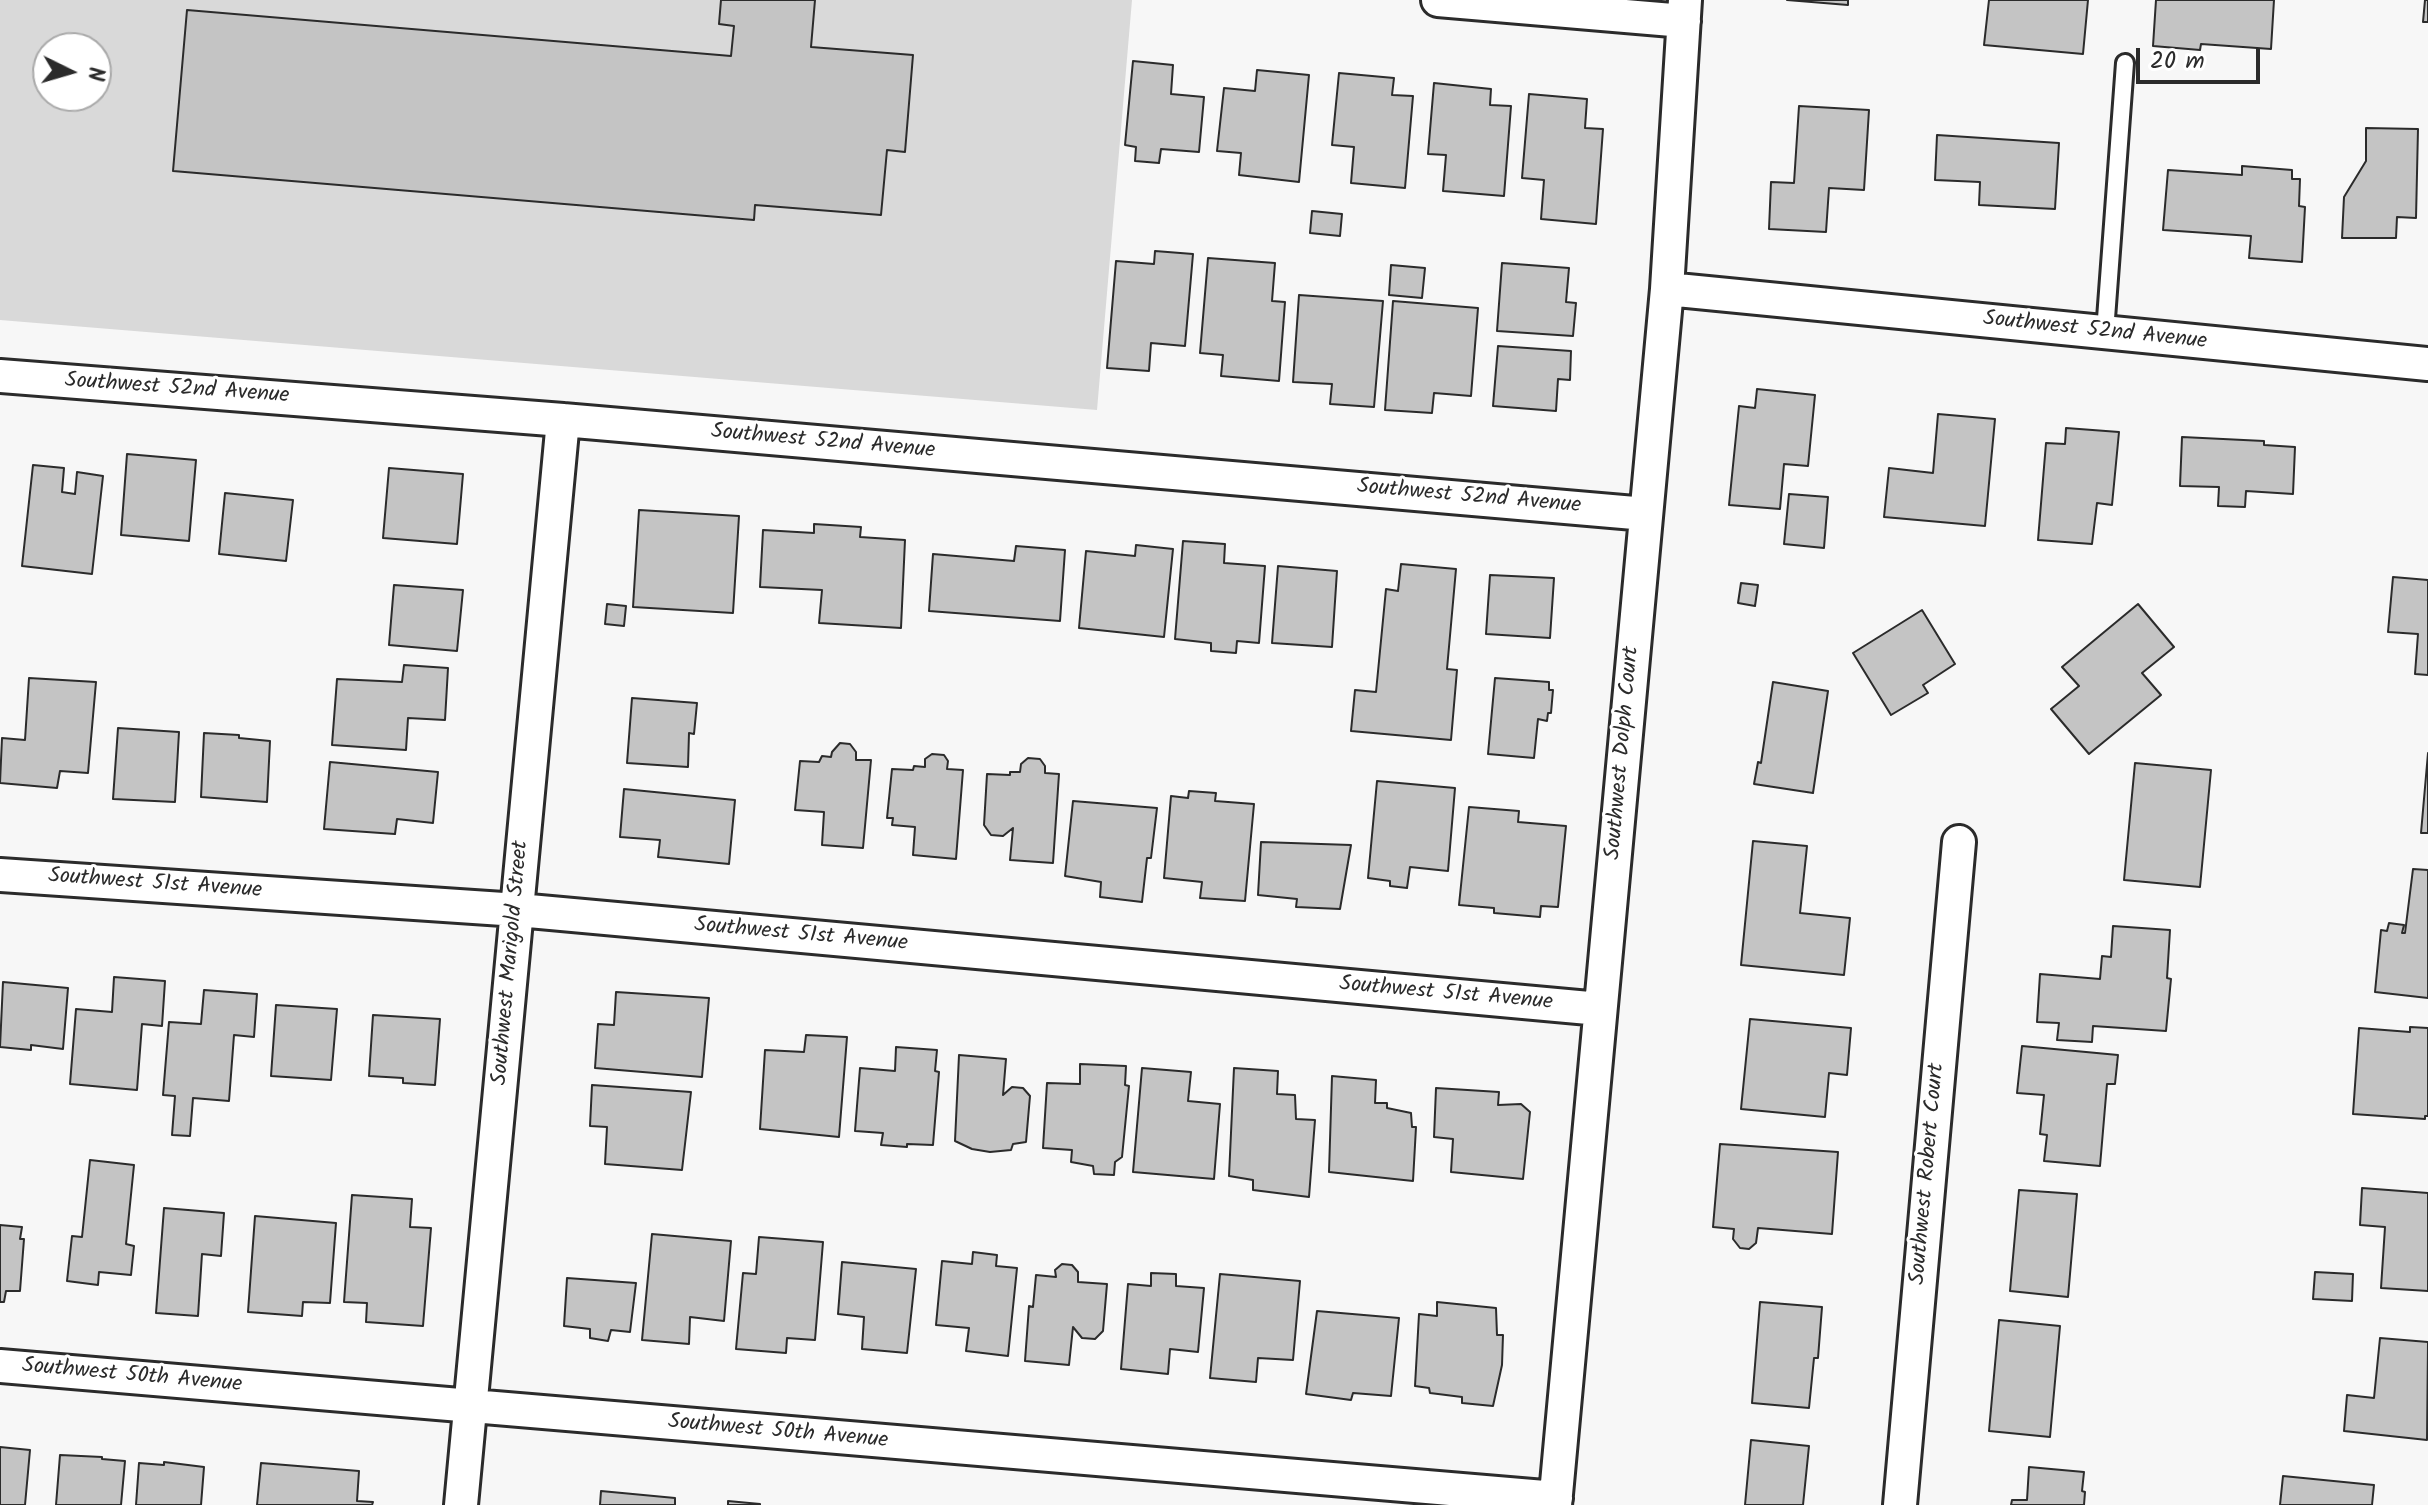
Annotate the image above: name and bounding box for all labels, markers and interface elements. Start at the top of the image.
north arrow [32,32,112,112]
scale bar [2140,32,2264,82]
text: 20 m [2150,42,2205,81]
text: N [76,66,112,82]
street label: Southwest 52nd Avenue [1982,307,2208,357]
street label: Southwest 52nd Avenue [64,369,290,411]
street label: Southwest 52nd Avenue [710,420,936,466]
street label: Southwest 52nd Avenue [1356,475,1582,521]
street label: Southwest Dolph Court [1602,645,1646,861]
street label: Southwest Marigold Street [488,840,536,1086]
street label: Southwest 51st Avenue [47,864,263,906]
street label: Southwest 51st Avenue [693,914,909,958]
street label: Southwest 51st Avenue [1338,973,1554,1017]
street label: Southwest Robert Court [1906,1062,1952,1286]
street label: Southwest 50th Avenue [21,1354,243,1400]
street label: Southwest 50th Avenue [667,1410,889,1456]

